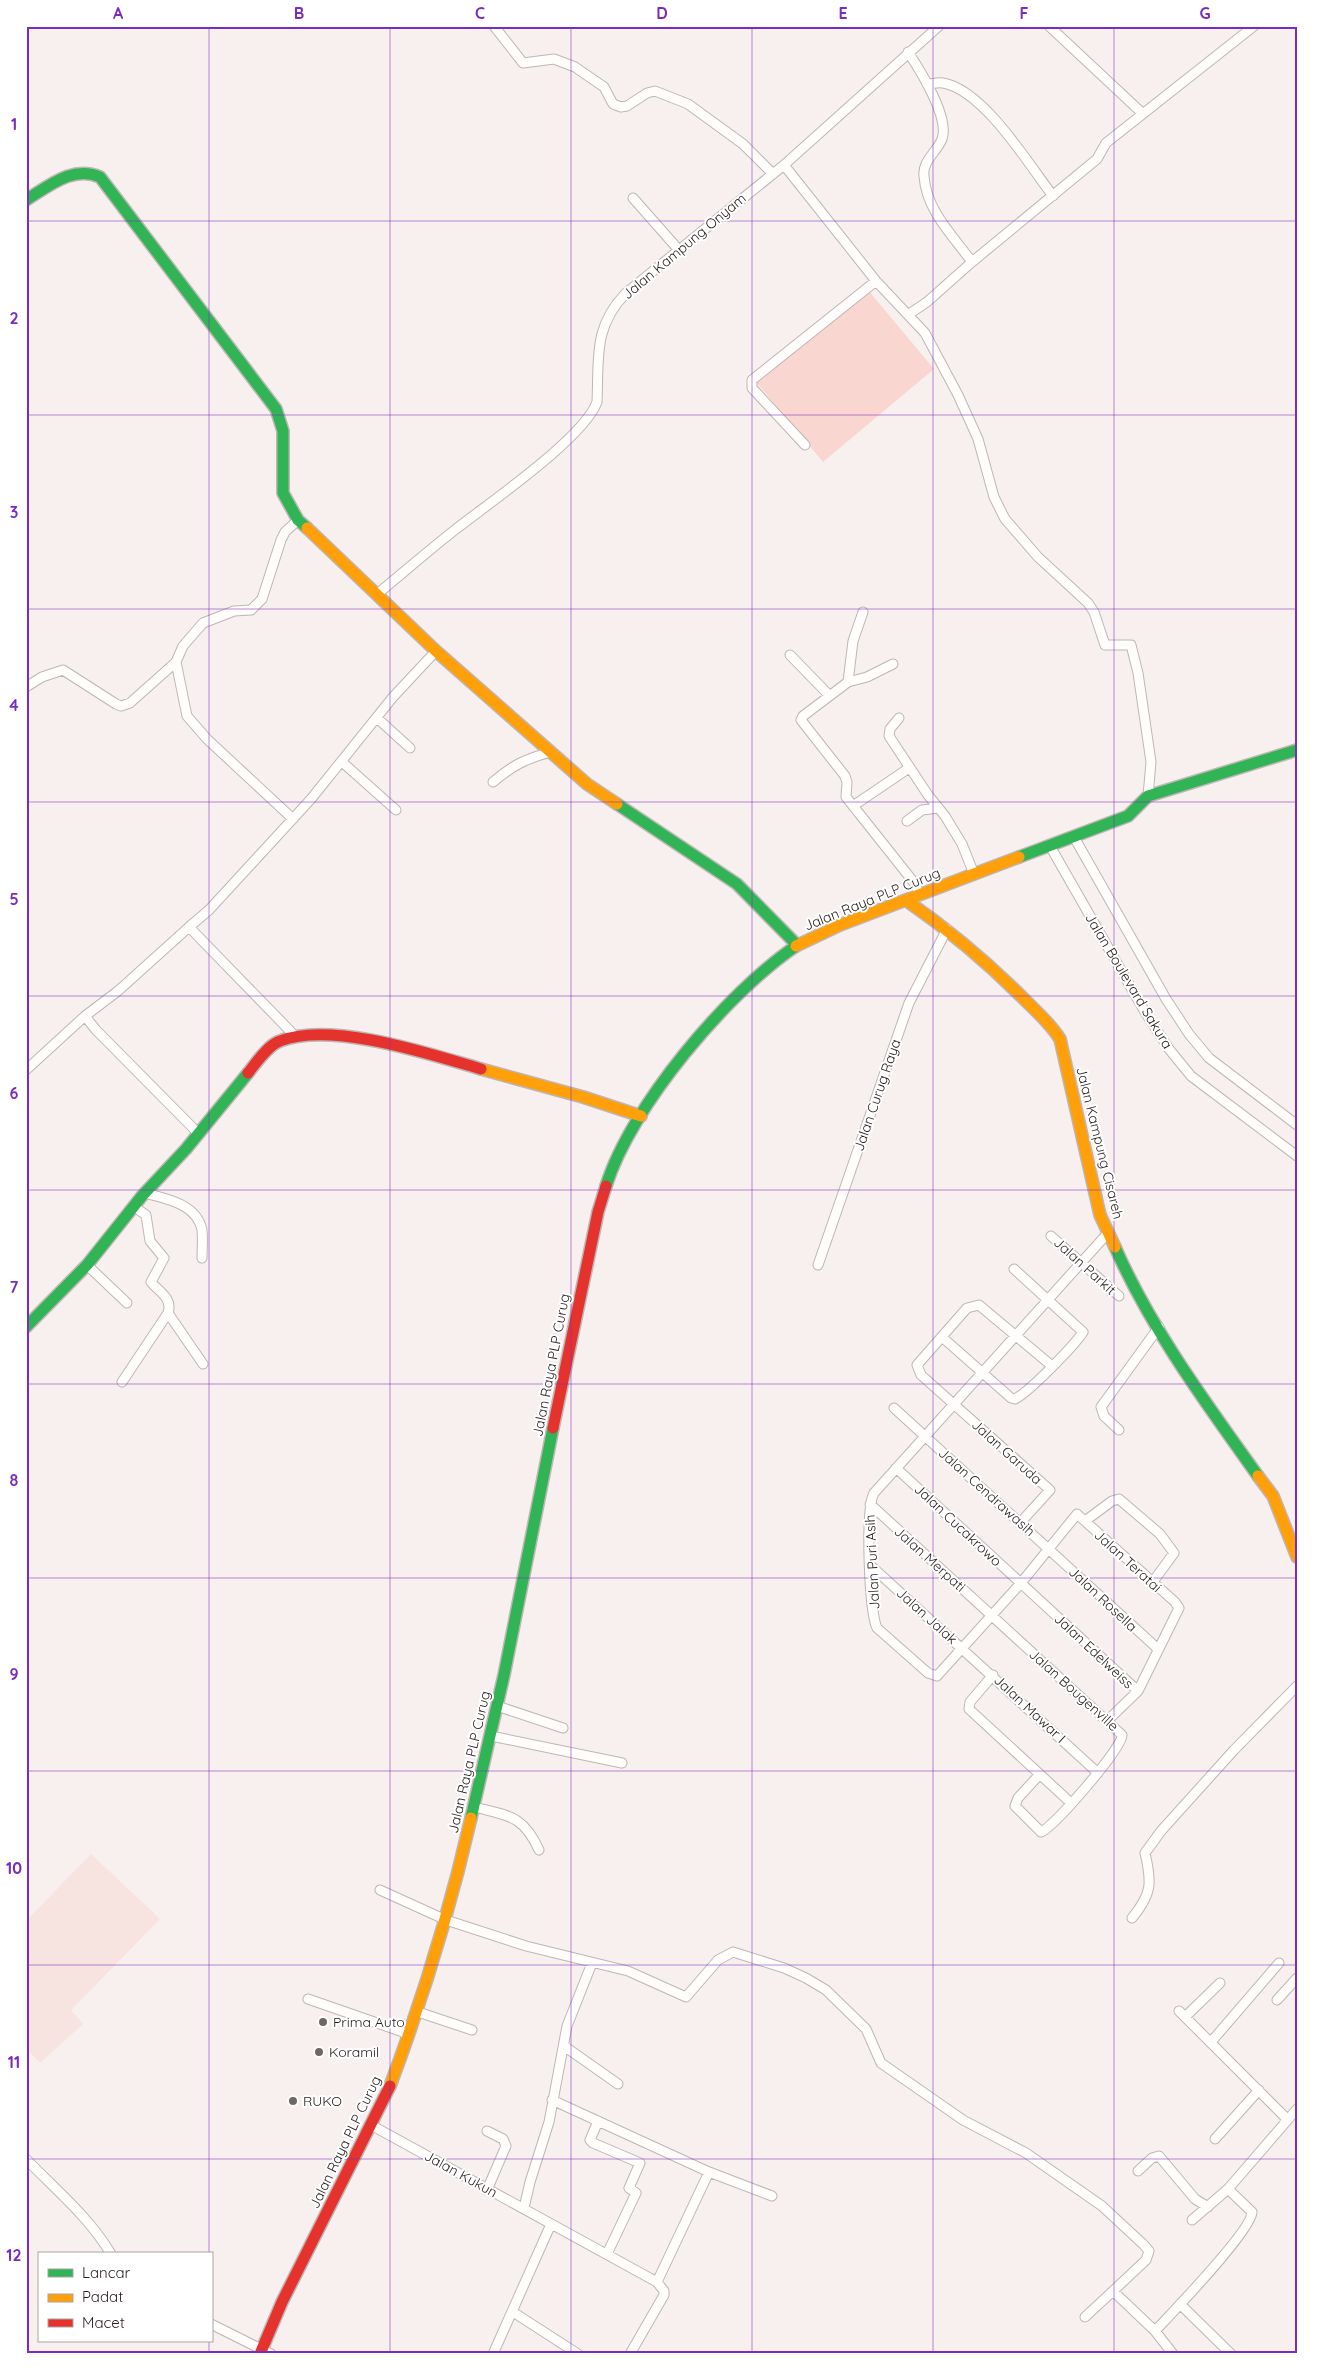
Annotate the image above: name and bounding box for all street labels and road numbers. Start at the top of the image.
street label: Jalan Kampung Onyam [619,189,749,303]
street label: Jalan Raya PLP Curug [801,863,943,935]
street label: Jalan Boulevard Sakura [1081,910,1177,1052]
street label: Jalan Curug Raya [849,1037,905,1153]
street label: Jalan Kampung Cisareh [1072,1065,1128,1221]
street label: Jalan Parkit [1050,1233,1120,1299]
street label: Jalan Raya PLP Curug [528,1292,574,1438]
street label: Jalan Garuda [968,1416,1046,1488]
street label: Jalan Cendrawasih [935,1444,1039,1540]
street label: Jalan Cucakrowo [911,1480,1005,1570]
street label: Jalan Puri Asih [861,1514,883,1610]
street label: Jalan Merpati [891,1522,969,1596]
street label: Jalan Teratai [1090,1526,1166,1596]
street label: Jalan Rosella [1065,1563,1141,1635]
street label: Jalan Jalak [893,1584,961,1648]
street label: Jalan Edelweiss [1051,1610,1137,1692]
street label: Jalan Bougenville [1025,1645,1123,1735]
street label: Jalan Mawar I [990,1671,1070,1747]
street label: Jalan Raya PLP Curug [444,1689,494,1835]
street label: Jalan Raya PLP Curug [305,2073,385,2211]
street label: Jalan Kukun [421,2147,501,2201]

